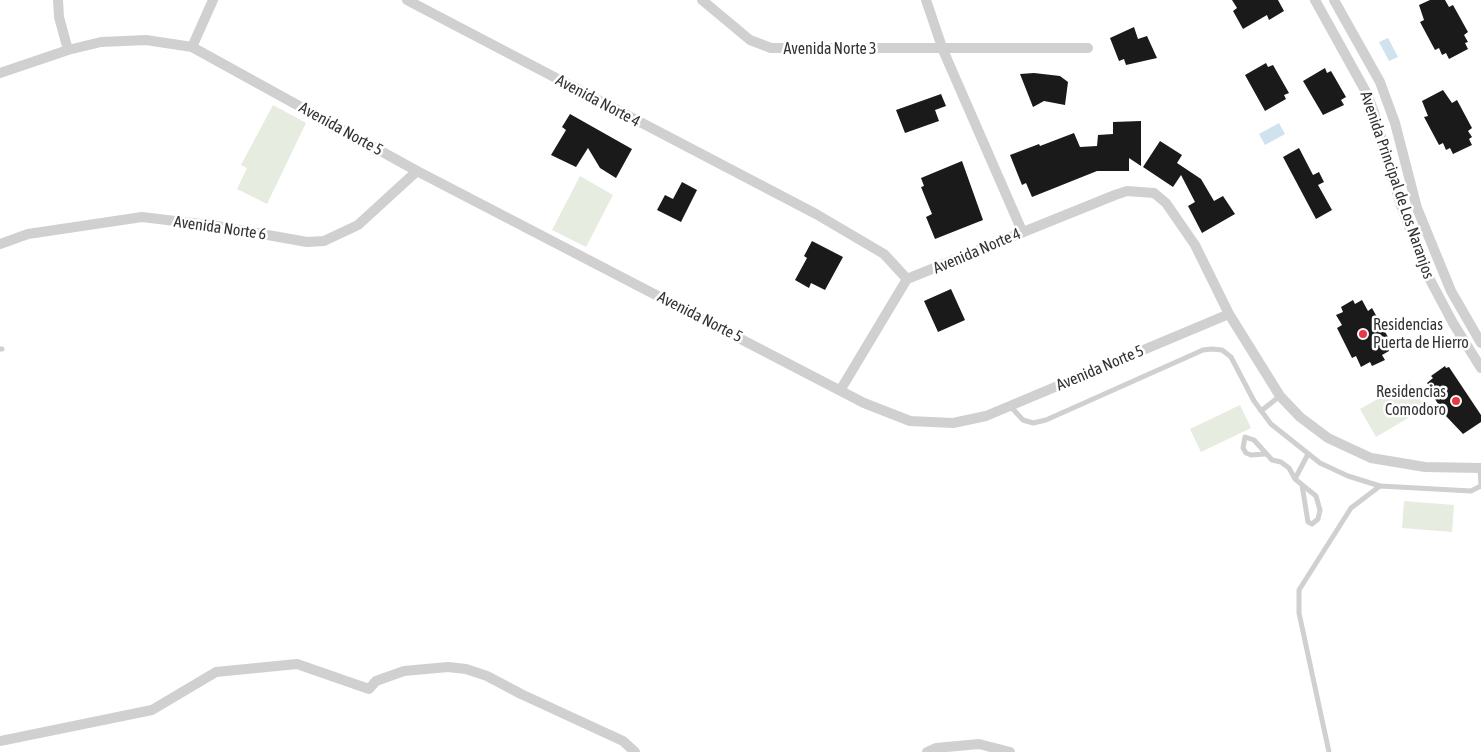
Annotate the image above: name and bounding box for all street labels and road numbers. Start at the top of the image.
street label: Avenida Norte 3 [783,39,877,59]
street label: Avenida Norte 4 [552,71,644,131]
street label: Avenida Principal de Los Naranjos [1356,89,1438,281]
street label: Avenida Norte 5 [296,98,386,160]
street label: Avenida Norte 6 [173,212,267,244]
street label: Avenida Norte 4 [930,224,1024,278]
street label: Avenida Norte 5 [654,287,746,347]
street label: Avenida Norte 5 [1053,341,1147,395]

